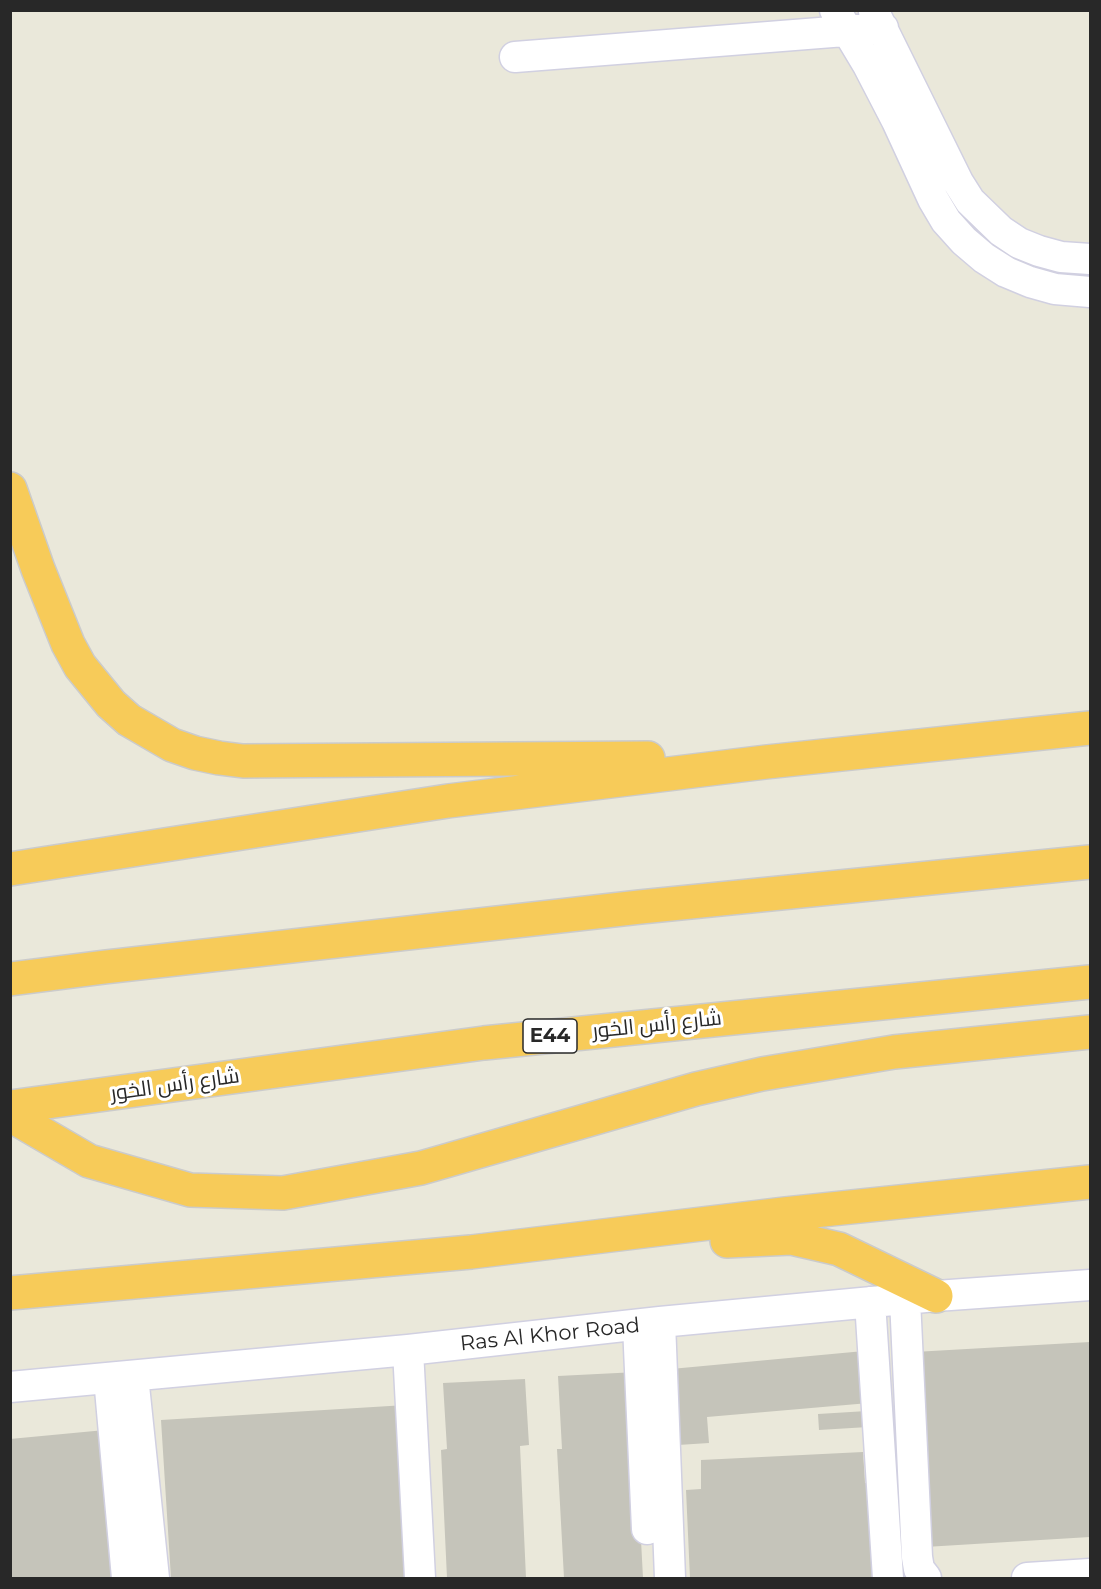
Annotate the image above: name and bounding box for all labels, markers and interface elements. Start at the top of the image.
street label: شارع رأس الخور [591,1006,723,1044]
road number: E44 [523,1019,577,1053]
street label: شارع رأس الخور [109,1063,241,1107]
street label: Ras Al Khor Road [459,1313,641,1357]

